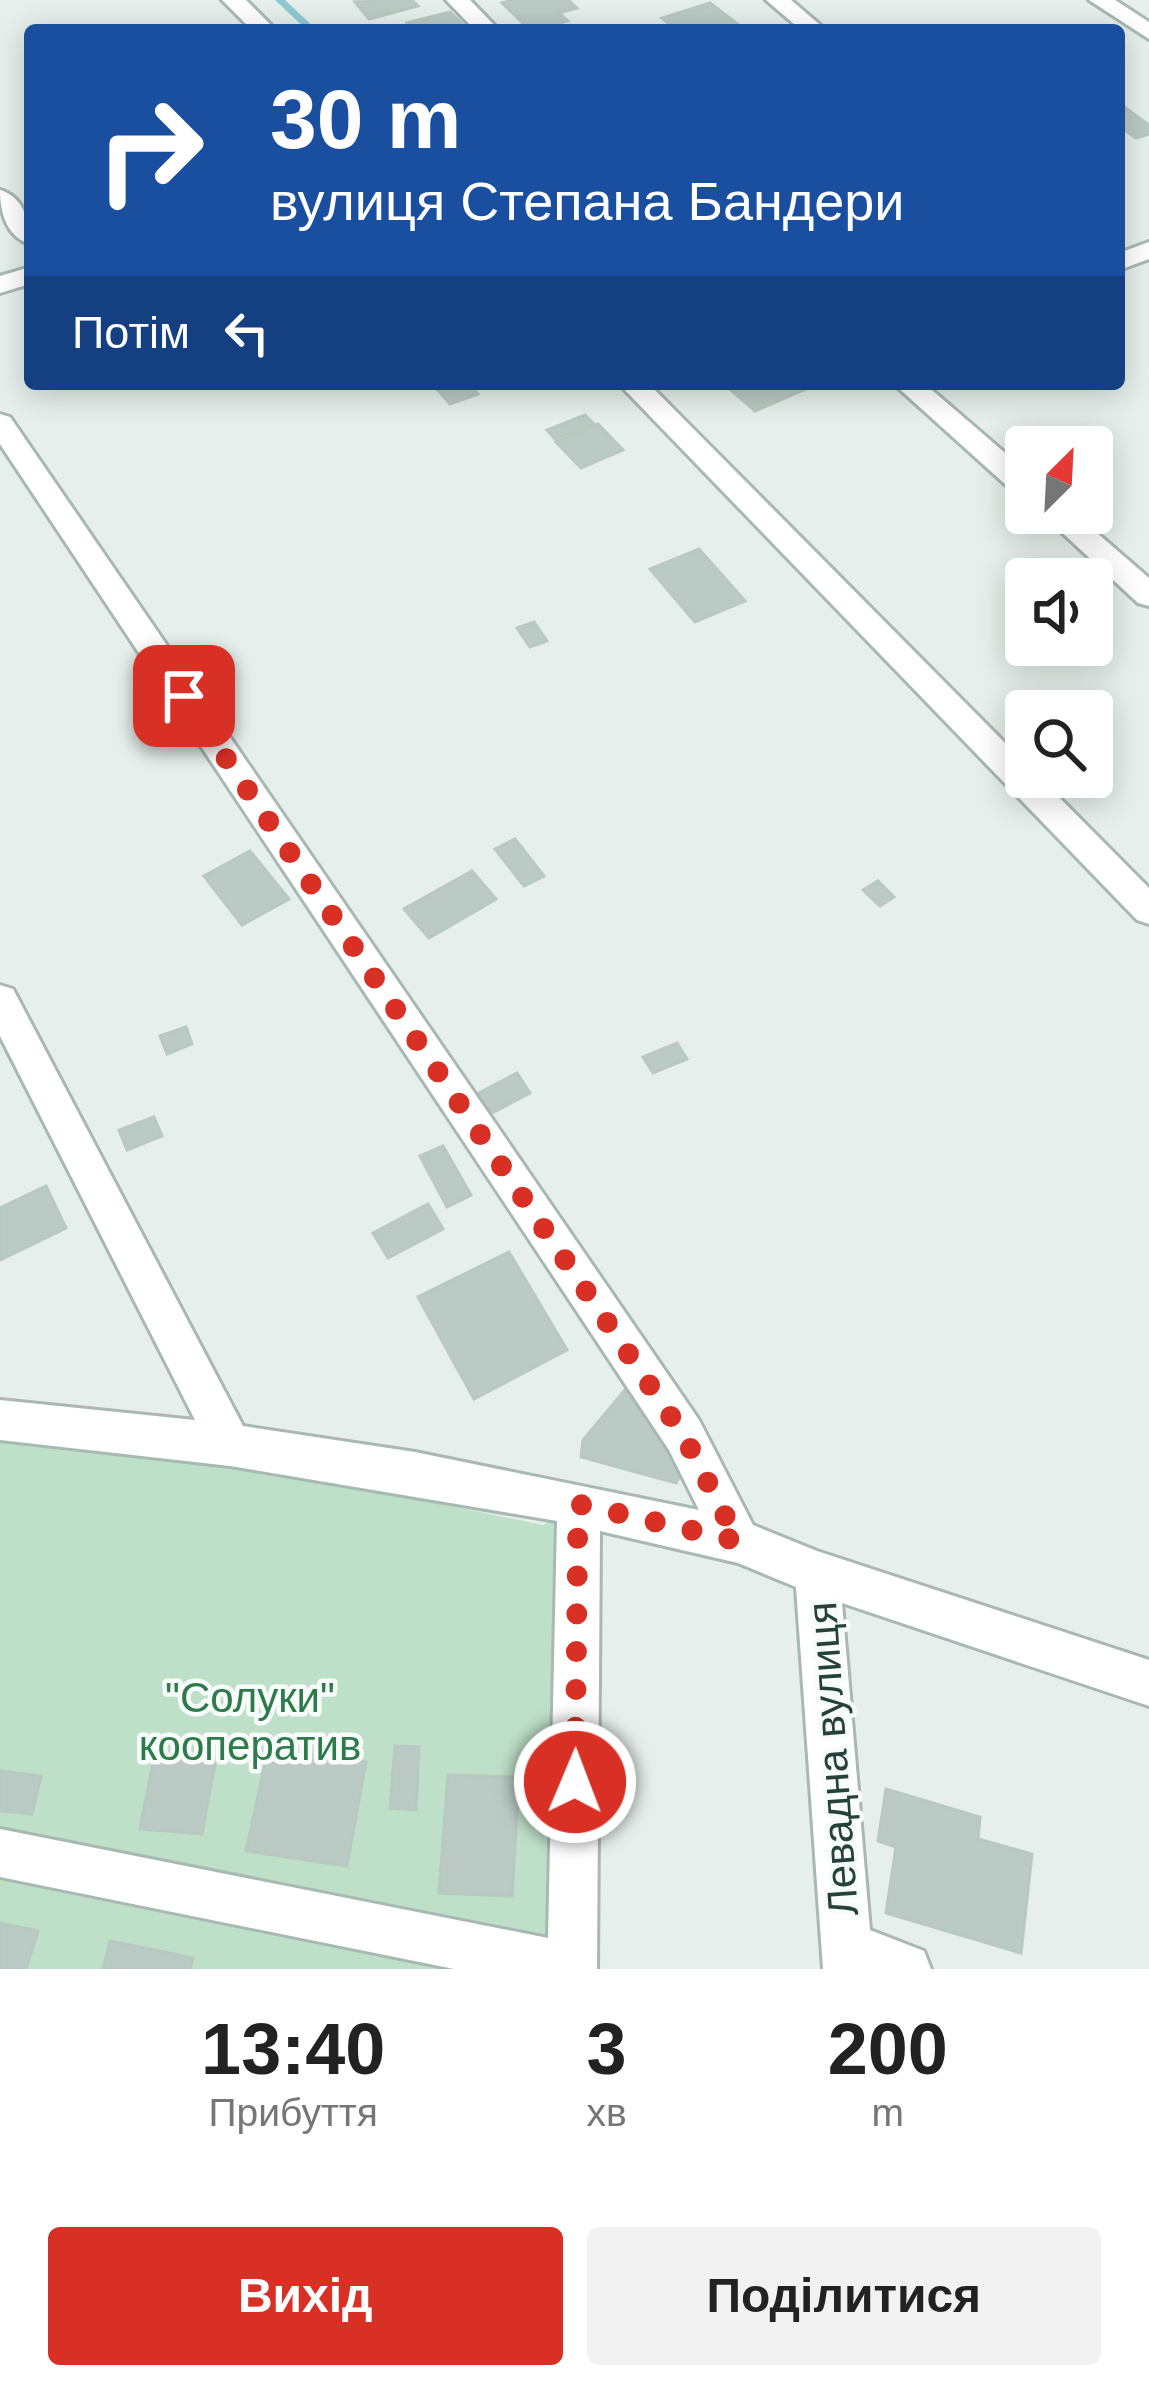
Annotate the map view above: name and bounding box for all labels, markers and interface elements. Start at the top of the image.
icon: right [72,72,228,228]
text: 30 m [270,72,461,166]
text: вулиця Степана Бандери [270,171,904,231]
icon: left [214,300,280,366]
text: Потім [72,307,190,358]
north arrow [1005,426,1113,534]
map controls [1005,426,1113,798]
button: sound [1005,558,1113,666]
pin [133,645,235,747]
icon: arrive [151,663,217,729]
button: search [1005,690,1113,798]
street label: Левадна вулиця [798,1600,867,1918]
park label: "Солуки" кооператив [139,1674,361,1769]
position arrow [512,1719,638,1845]
text: 13:40 [201,2009,385,2089]
text: 3 [586,2009,627,2089]
text: 200 [828,2009,948,2089]
text: Прибуття [209,2091,378,2134]
text: хв [586,2091,627,2134]
text: m [872,2091,904,2134]
button: Вихід [48,2227,563,2365]
button: Поділитися [587,2227,1101,2365]

